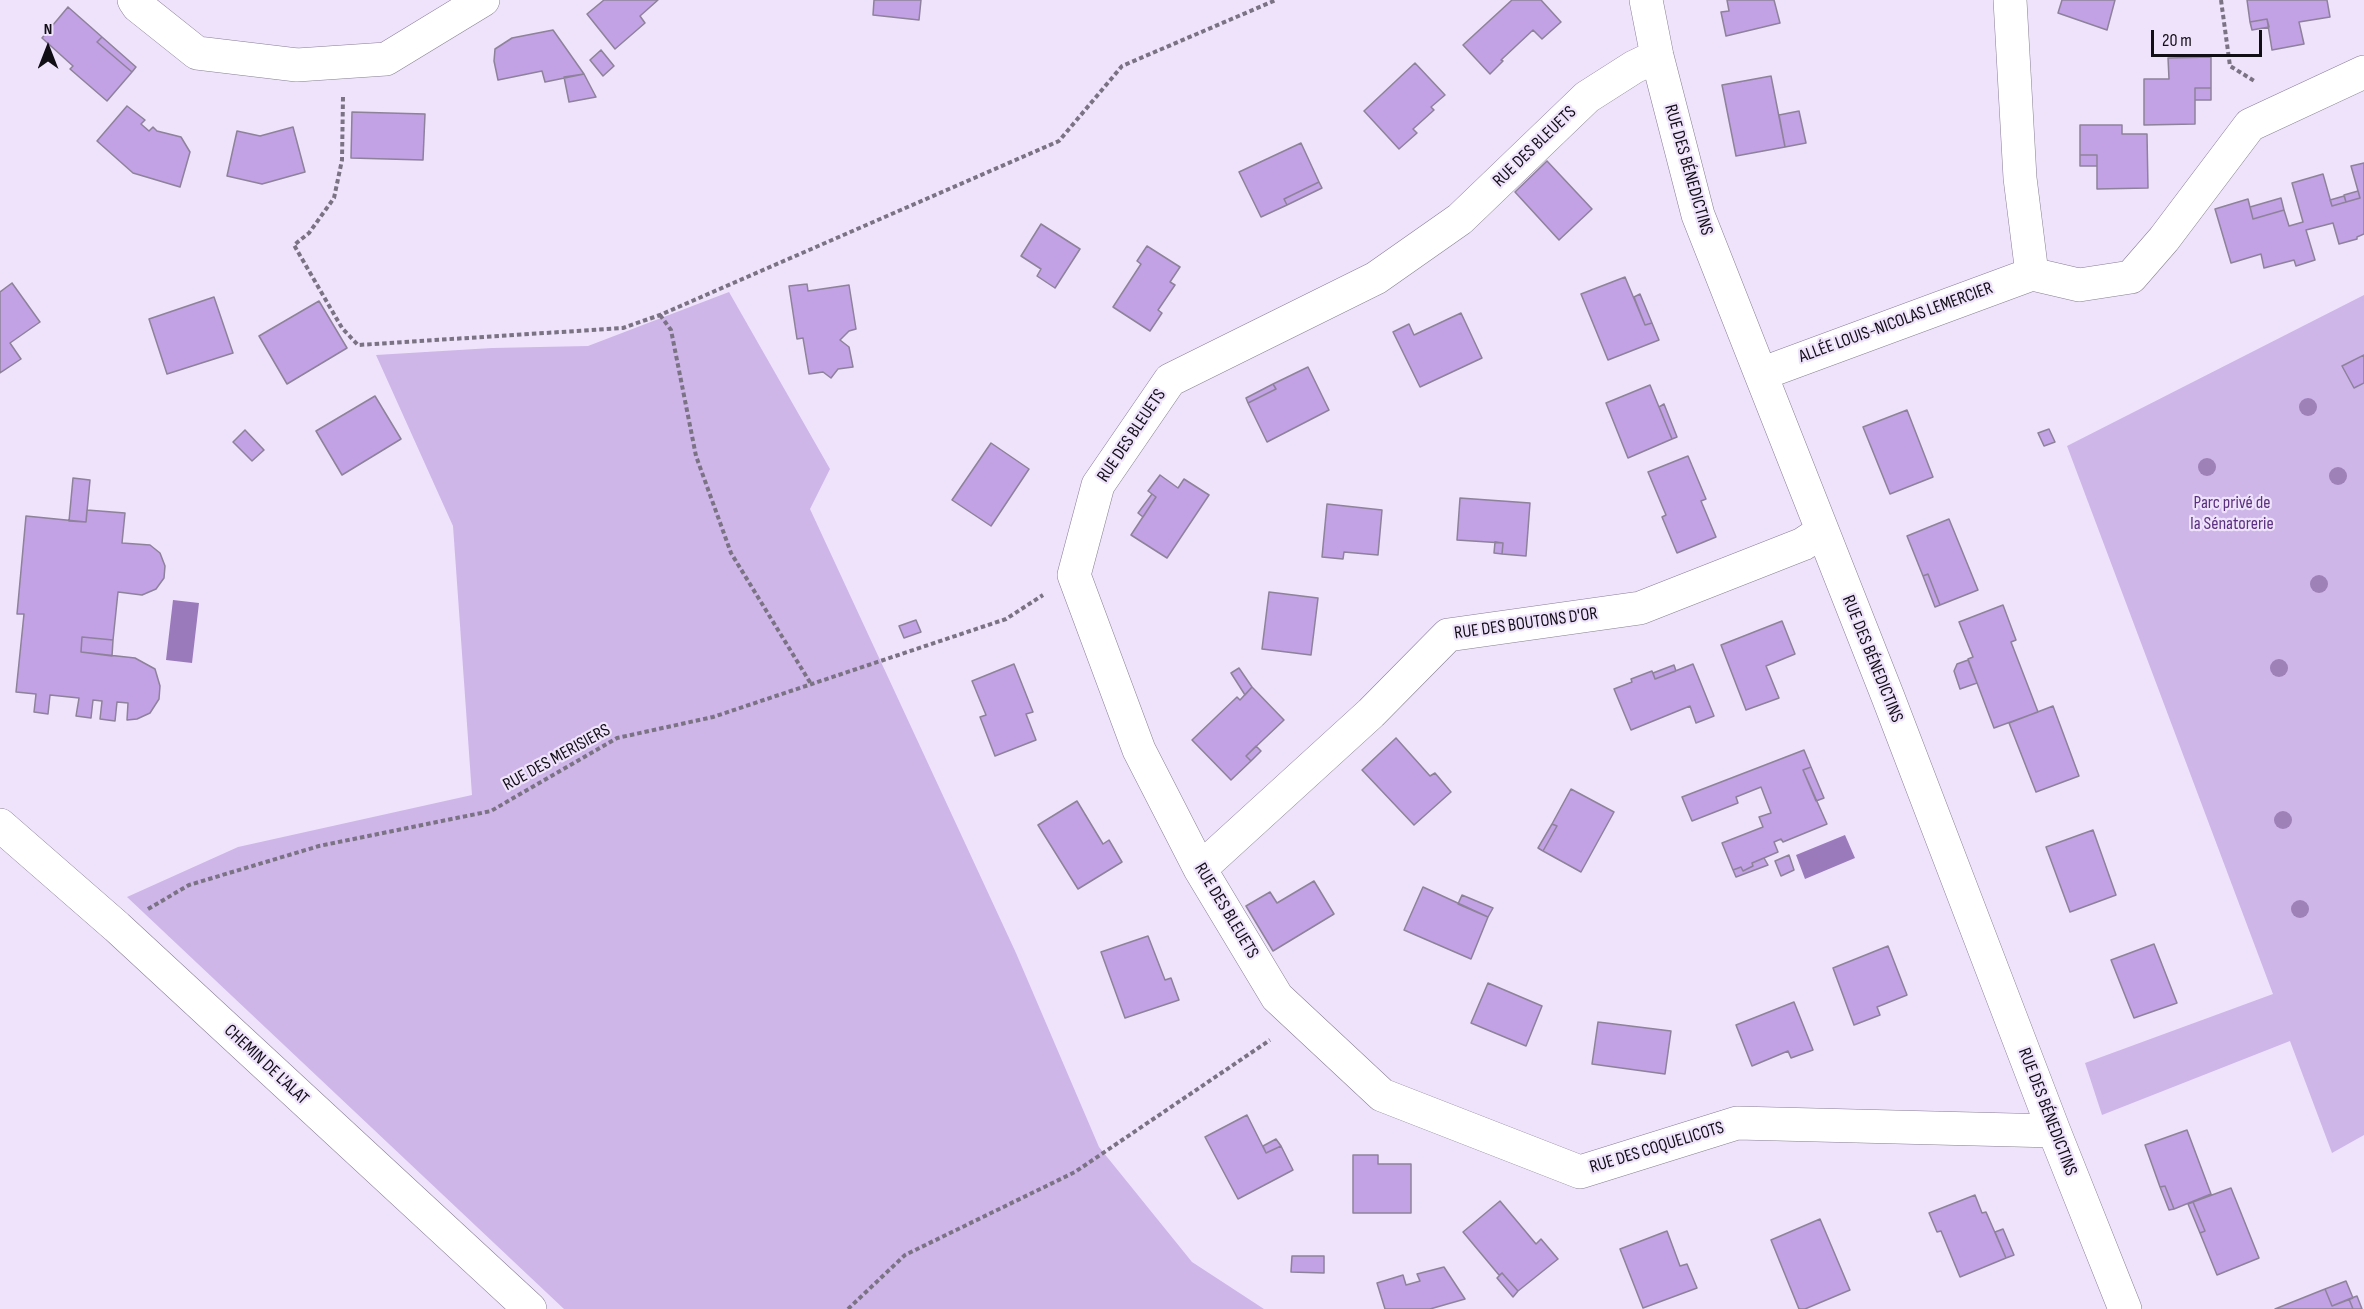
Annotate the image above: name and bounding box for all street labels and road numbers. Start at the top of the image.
street label: RUE DES BLEUETS [1489,102,1581,192]
street label: RUE DES BÉNEDICTINS [1659,102,1717,238]
street label: ALLÉE LOUIS-NICOLAS LEMERCIER [1796,278,1996,368]
street label: RUE DES BLEUETS [1093,385,1171,487]
street label: RUE DES BÉNEDICTINS [1837,592,1907,726]
street label: RUE DES BOUTONS D'OR [1453,603,1599,645]
street label: RUE DES MERISIERS [500,720,614,796]
street label: RUE DES BLEUETS [1189,859,1263,963]
street label: CHEMIN DE L'ALAT [219,1020,313,1110]
street label: RUE DES BÉNEDICTINS [2013,1045,2081,1179]
street label: RUE DES COQUELICOTS [1587,1117,1727,1179]

